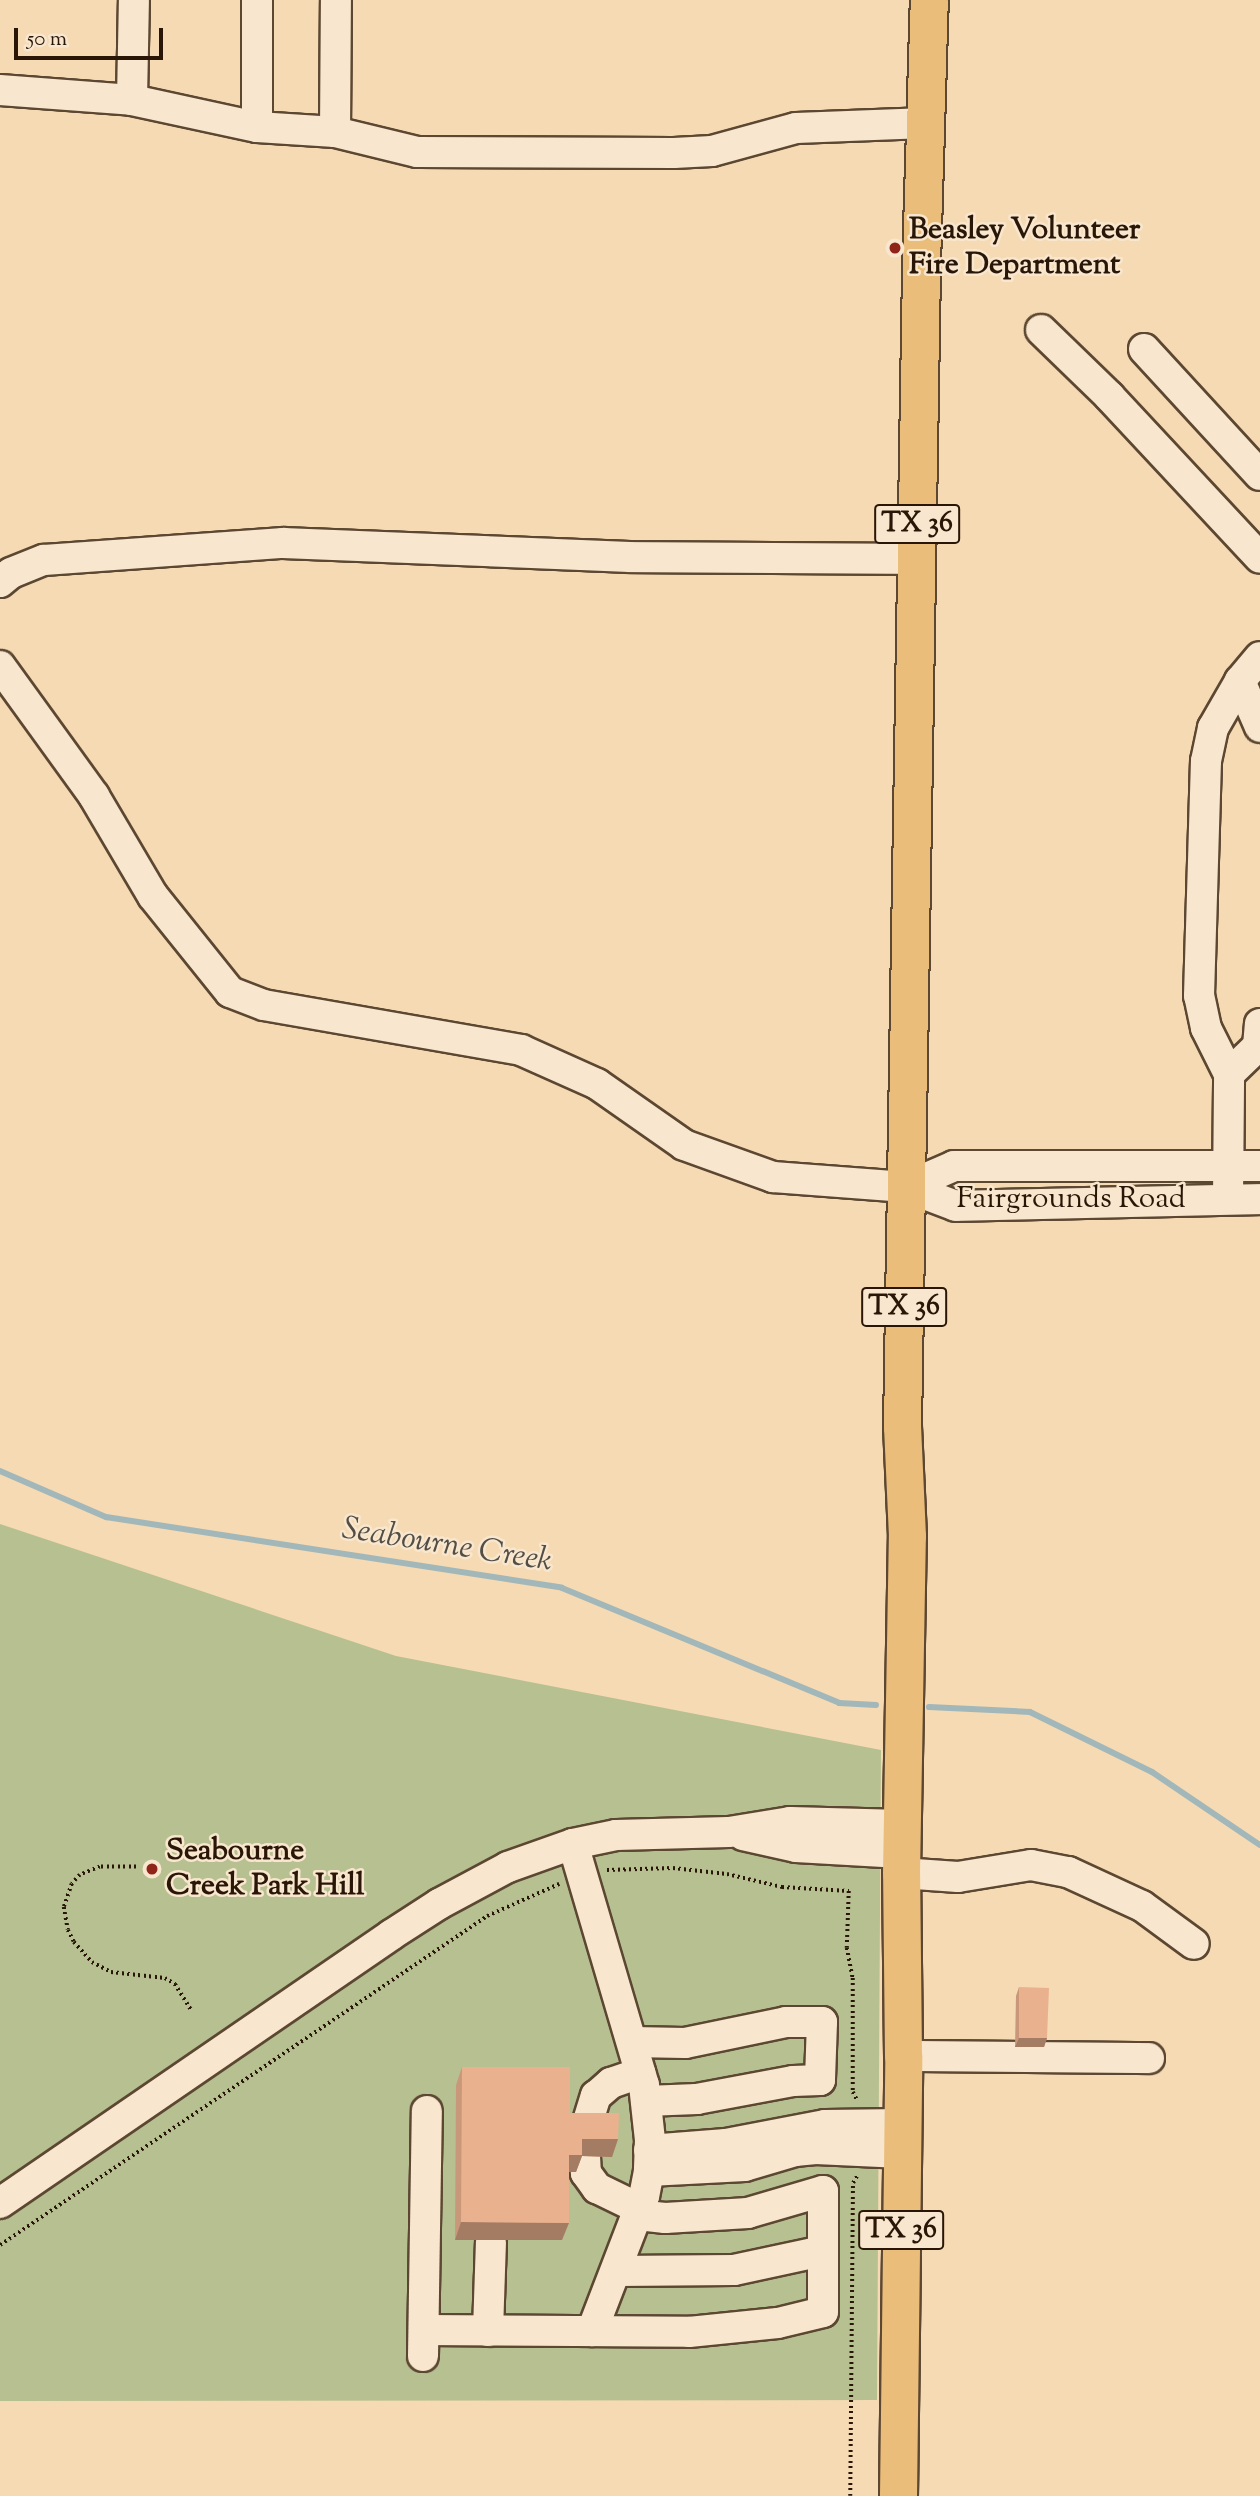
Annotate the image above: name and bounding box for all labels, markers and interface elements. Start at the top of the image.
scale bar [18,14,166,58]
text: 50 m [27,25,67,55]
place label: Beasley Volunteer Fire Department [909,213,1140,284]
marker: Beasley Volunteer Fire Department [887,240,903,256]
road number: TX 36 [873,500,961,548]
street label: Fairgrounds Road [956,1182,1186,1218]
road number: TX 36 [860,1282,948,1332]
water label: Seabourne Creek [339,1510,555,1582]
place label: Seabourne Creek Park Hill [166,1834,364,1904]
marker: Seabourne Creek Park Hill [144,1861,160,1877]
road number: TX 36 [857,2206,945,2254]

